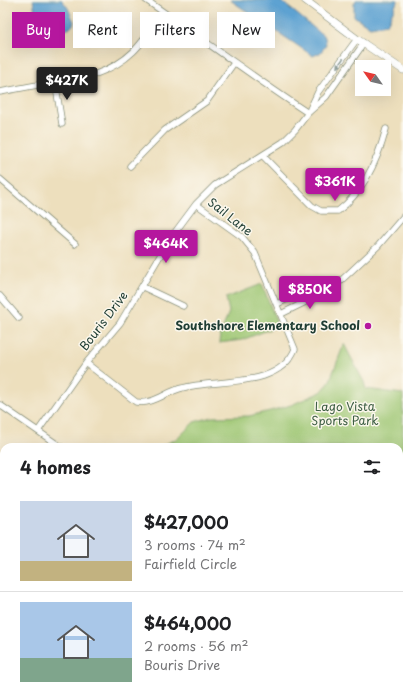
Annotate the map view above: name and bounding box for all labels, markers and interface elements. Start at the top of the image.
chip: Buy [12,12,65,48]
chip: Rent [73,12,132,48]
chip: Filters [140,12,209,48]
chip: New [217,12,275,48]
one-way arrow [335,57,344,68]
north arrow [355,60,391,96]
map controls [355,60,391,96]
pin: $427K [39,67,95,101]
text: $427K [46,70,88,89]
pin: $361K [307,168,363,202]
text: $361K [314,171,356,190]
street label: Sail Lane [204,193,257,240]
pin: $464K [138,230,194,264]
text: $464K [144,233,188,252]
pin: $850K [282,276,338,310]
text: $850K [288,279,332,298]
street label: Bouris Drive [75,287,132,354]
place label: Southshore Elementary School [175,316,360,334]
marker: Southshore Elementary School [363,321,373,331]
park label: Lago Vista Sports Park [311,397,379,429]
text: 4 homes [20,454,91,480]
icon: filters [361,456,383,478]
text: $427,000 [144,509,229,535]
icon: home [52,517,100,565]
text: 3 rooms · 74 m² [144,535,246,554]
text: Fairfield Circle [144,554,237,573]
text: $464,000 [144,610,232,636]
icon: home [52,618,100,666]
text: 2 rooms · 56 m² [144,636,248,655]
text: Bouris Drive [144,655,220,674]

